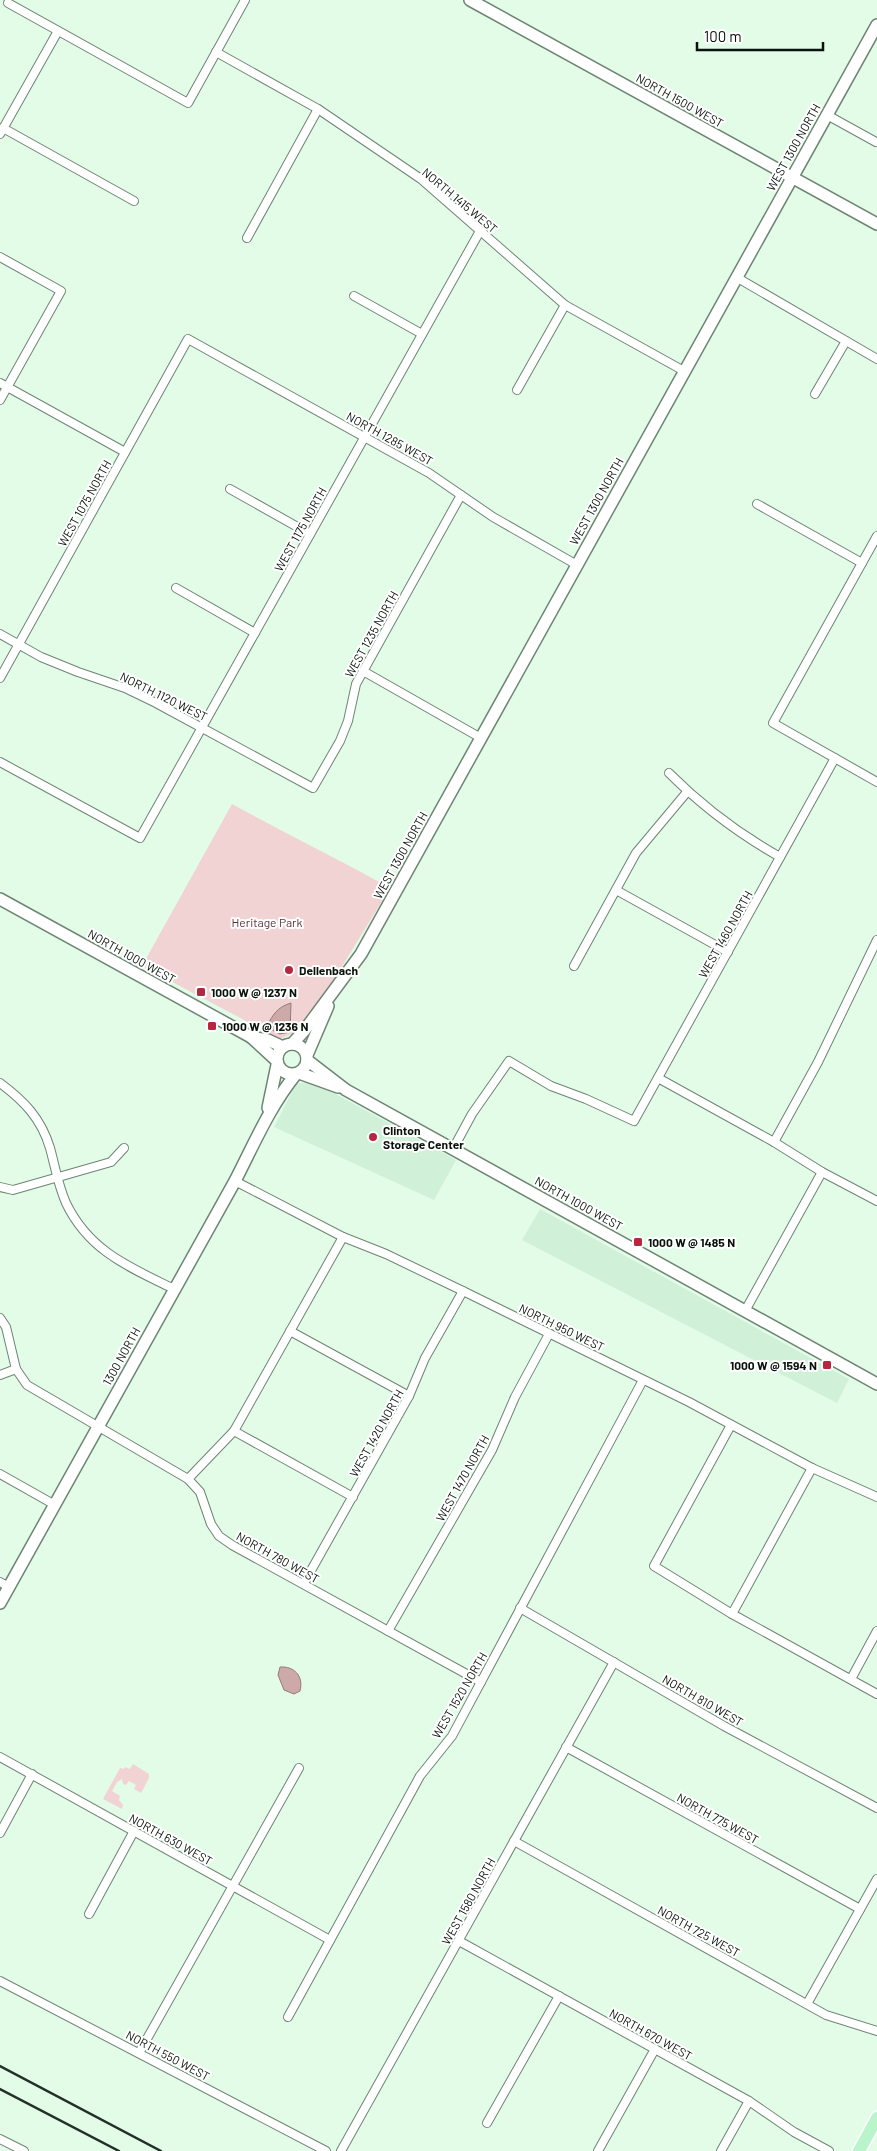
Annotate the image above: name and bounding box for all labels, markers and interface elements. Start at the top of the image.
scale bar [697,20,823,52]
text: 100 m [704,27,742,45]
street label: NORTH 1500 WEST [634,70,726,130]
street label: WEST 1300 NORTH [763,101,823,193]
street label: NORTH 1415 WEST [420,165,501,236]
street label: NORTH 1285 WEST [344,408,436,468]
street label: WEST 1300 NORTH [566,455,626,547]
street label: WEST 1075 NORTH [55,457,113,549]
street label: WEST 1175 NORTH [271,485,329,573]
street label: WEST 1235 NORTH [341,588,401,680]
street label: NORTH 1120 WEST [118,669,210,723]
street label: WEST 1300 NORTH [370,809,430,901]
street label: WEST 1460 NORTH [695,888,755,980]
park label: Heritage Park [232,915,302,929]
street label: NORTH 1000 WEST [86,926,178,986]
place label: Dellenbach [299,963,358,977]
marker: Dellenbach [283,964,295,976]
place label: 1000 W @ 1237 N [211,985,297,999]
marker: 1000 W @ 1237 N [195,986,207,998]
place label: 1000 W @ 1236 N [222,1019,308,1033]
marker: 1000 W @ 1236 N [206,1020,218,1032]
place label: Clinton Storage Center [383,1123,464,1151]
marker: Clinton Storage Center [367,1131,379,1143]
street label: NORTH 1000 WEST [533,1173,625,1233]
place label: 1000 W @ 1485 N [648,1235,735,1249]
marker: 1000 W @ 1485 N [632,1236,644,1248]
street label: NORTH 950 WEST [517,1300,607,1354]
street label: 1300 NORTH [99,1325,143,1387]
place label: 1000 W @ 1594 N [730,1358,817,1372]
marker: 1000 W @ 1594 N [821,1359,833,1371]
street label: WEST 1420 NORTH [346,1387,406,1479]
street label: WEST 1470 NORTH [432,1432,492,1524]
street label: NORTH 780 WEST [234,1529,322,1586]
street label: WEST 1520 NORTH [429,1649,489,1741]
street label: NORTH 810 WEST [660,1671,746,1729]
street label: NORTH 775 WEST [675,1790,761,1846]
street label: NORTH 630 WEST [127,1810,215,1868]
street label: WEST 1580 NORTH [438,1855,498,1947]
street label: NORTH 725 WEST [655,1903,743,1959]
street label: NORTH 670 WEST [607,2006,695,2063]
street label: NORTH 550 WEST [124,2027,212,2083]

